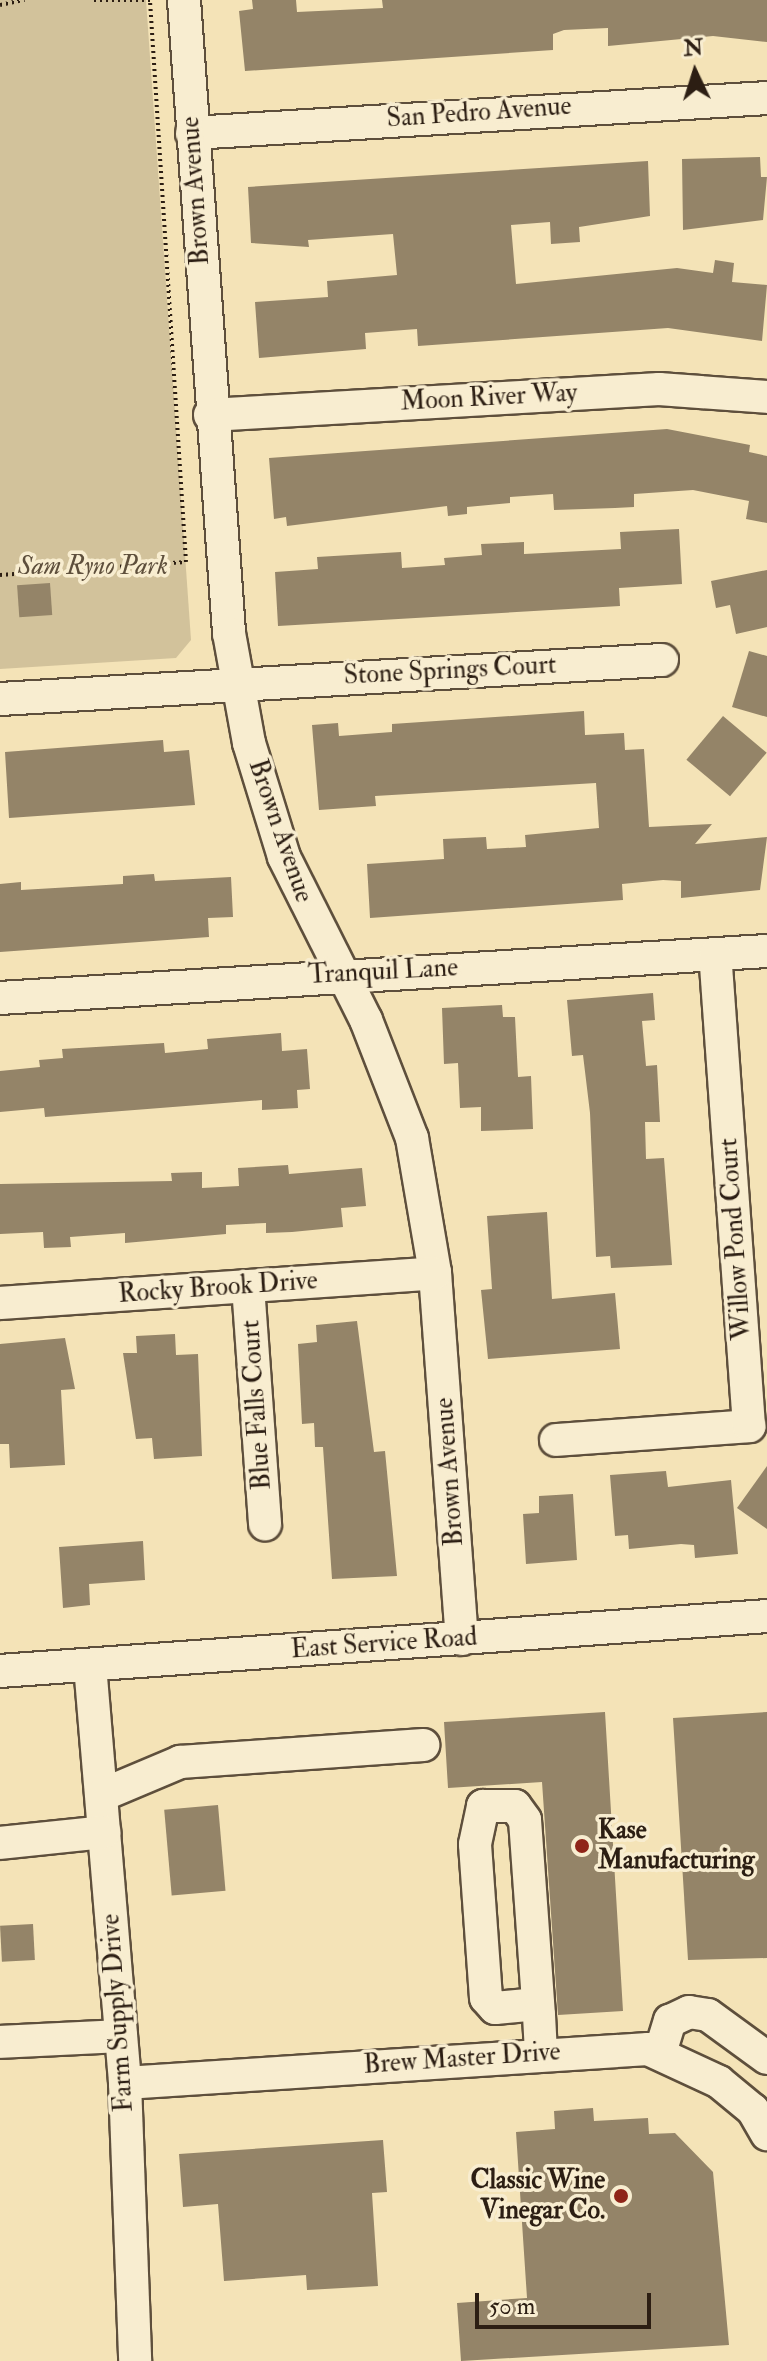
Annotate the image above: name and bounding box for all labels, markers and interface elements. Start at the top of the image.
north arrow [655,32,735,112]
text: N [683,33,704,63]
street label: San Pedro Avenue [386,91,572,135]
street label: Brown Avenue [175,116,217,266]
street label: Moon River Way [400,378,578,418]
park label: Sam Ryno Park [18,551,168,583]
street label: Stone Springs Court [343,650,557,692]
street label: Brown Avenue [241,755,319,907]
street label: Tranquil Lane [307,952,459,992]
street label: Willow Pond Court [713,1137,759,1341]
street label: Rocky Brook Drive [117,1265,319,1311]
street label: Blue Falls Court [235,1319,279,1491]
street label: Brown Avenue [429,1397,471,1547]
street label: East Service Road [290,1622,478,1666]
place label: Kase Manufacturing [598,1815,755,1876]
marker: Kase Manufacturing [573,1837,591,1855]
street label: Farm Supply Drive [96,1913,140,2113]
street label: Brew Master Drive [362,2037,562,2081]
place label: Classic Wine Vinegar Co. [470,2165,605,2226]
marker: Classic Wine Vinegar Co. [612,2187,630,2205]
scale bar [479,2277,655,2327]
text: 50 m [489,2291,535,2322]

